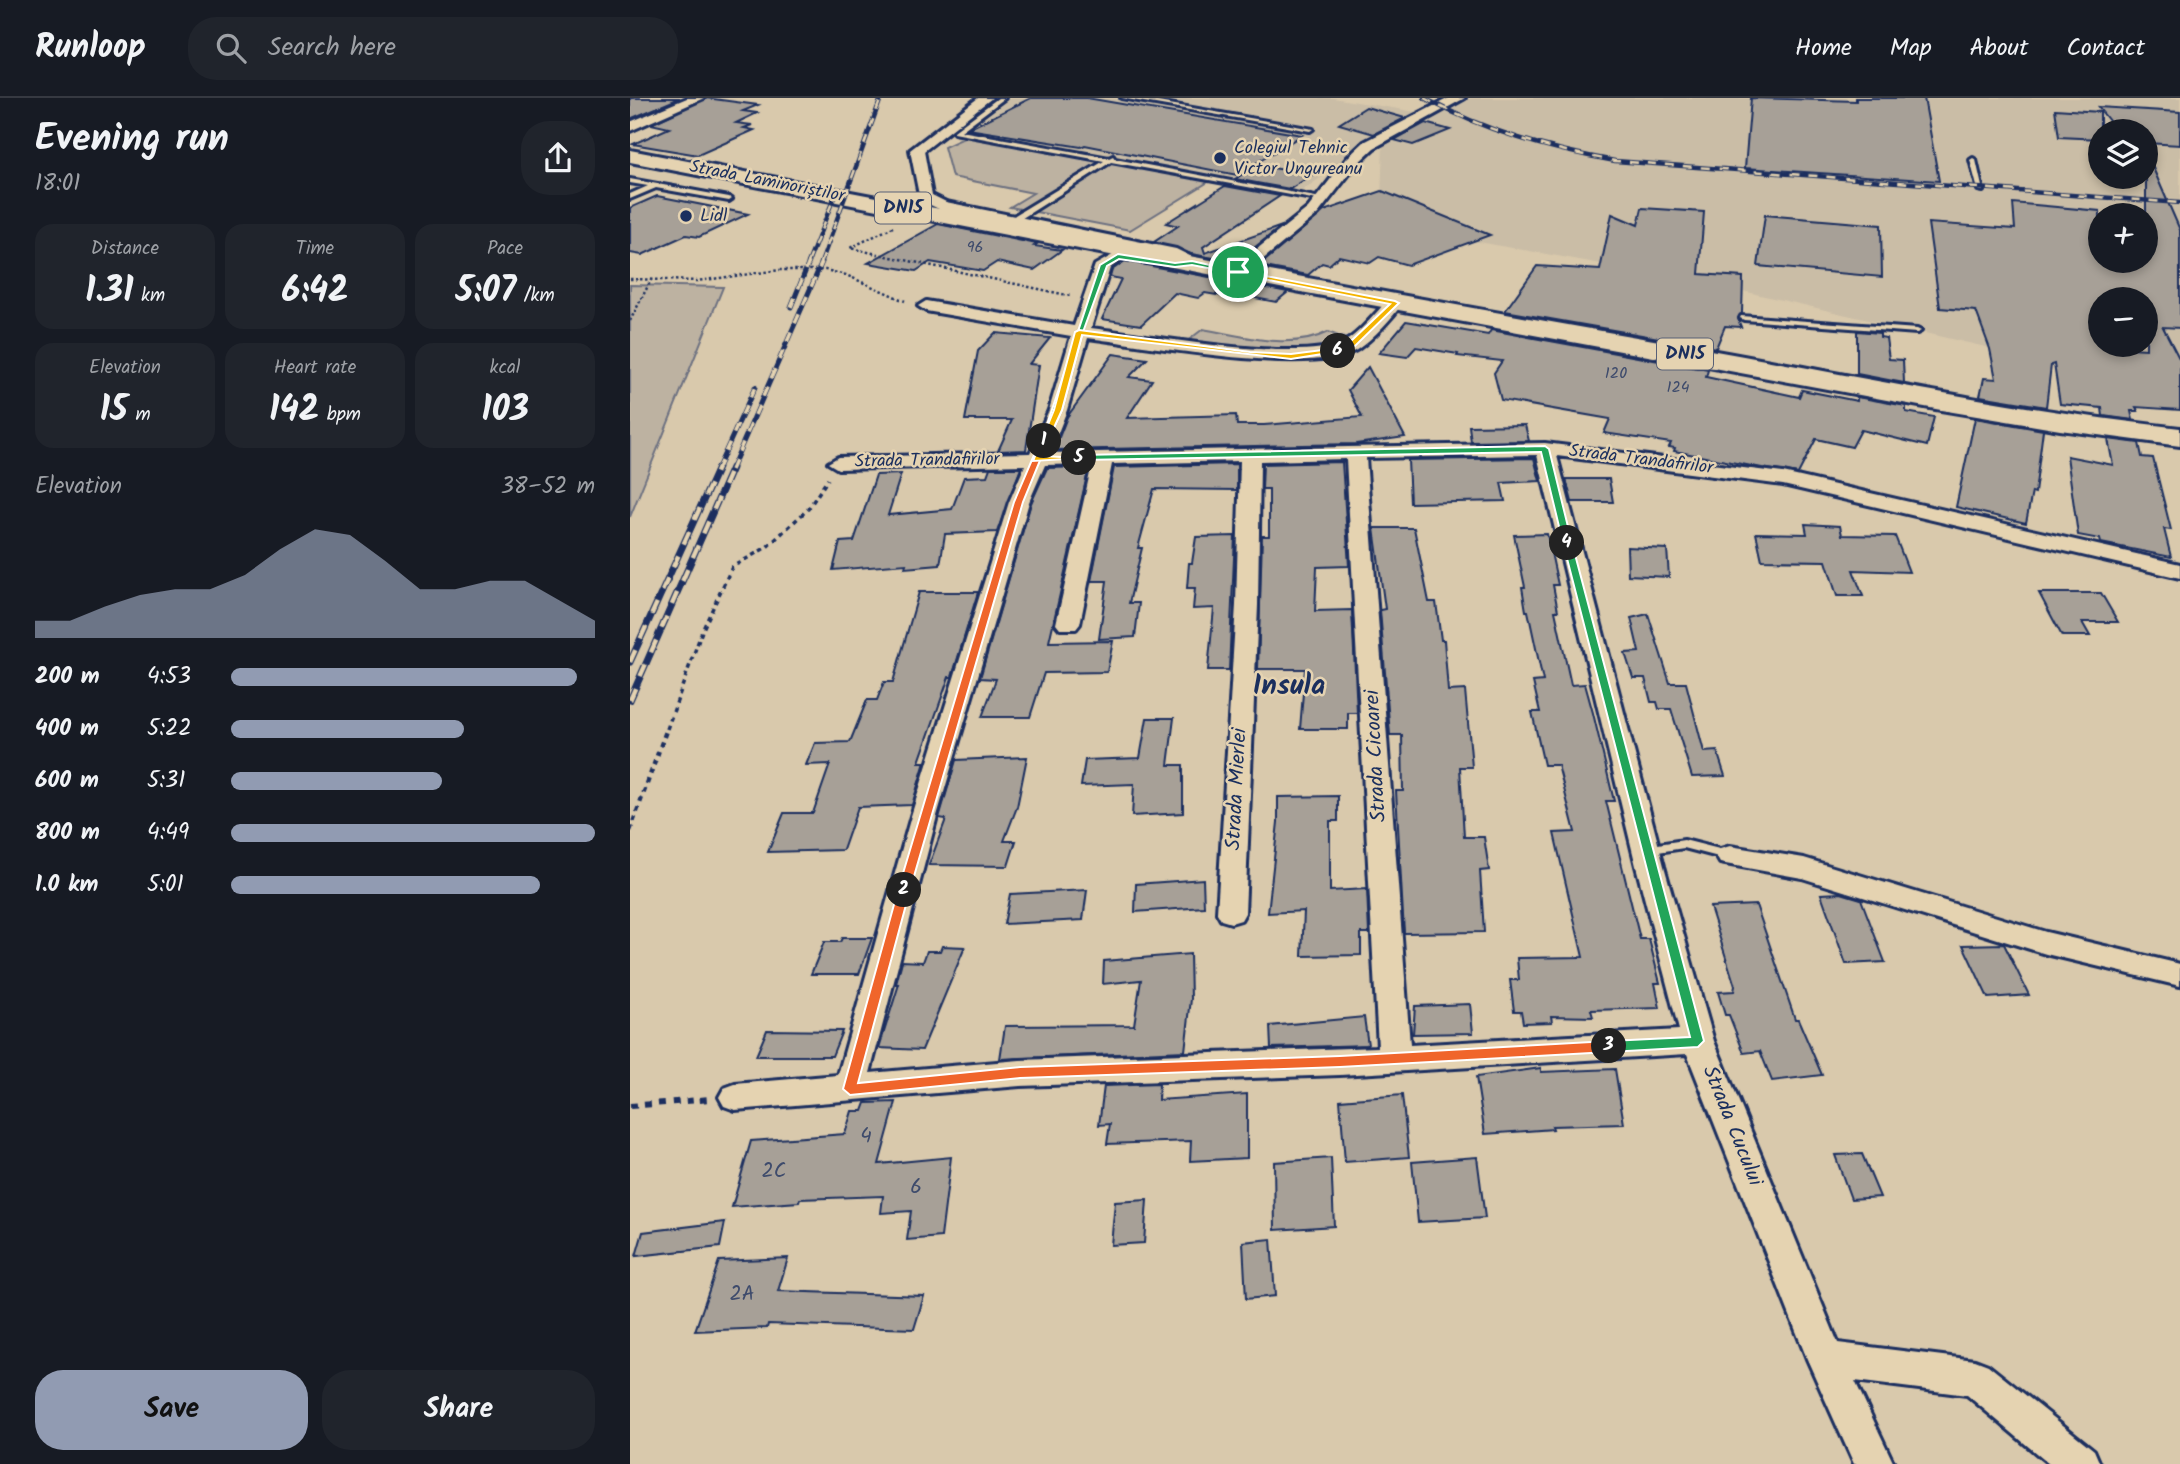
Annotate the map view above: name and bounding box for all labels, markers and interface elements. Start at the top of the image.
search box [188,17,678,80]
text: Runloop [35,22,146,75]
text: Search here [268,27,396,69]
icon: search [212,29,250,67]
text: Home [1795,29,1852,68]
text: Map [1890,29,1932,68]
text: About [1970,29,2028,68]
text: Contact [2066,29,2145,68]
text: Evening run [35,110,229,170]
map controls [2088,119,2158,357]
button: layers [2088,119,2158,189]
button: share [521,121,595,195]
place label: Colegiul Tehnic Victor Ungureanu [1234,134,1363,184]
marker: Colegiul Tehnic Victor Ungureanu [1212,150,1228,166]
street label: Strada Laminoriștilor [687,153,848,211]
text: 18:01 [35,166,80,202]
road number: DN15 [875,192,931,223]
place label: Lidl [700,202,728,231]
button: + [2088,203,2158,273]
marker: Lidl [678,208,694,224]
text: Distance [91,234,159,264]
text: Time [296,234,334,264]
text: Pace [487,234,523,264]
house number: 96 [967,235,983,260]
pin [1208,242,1268,302]
icon: arrive [1219,253,1257,291]
text: 1.31 [85,264,133,320]
text: 6:42 [281,264,349,320]
text: 5:07 [455,264,516,320]
text: km [133,281,165,311]
text: /km [516,281,555,311]
button: − [2088,287,2158,357]
pin: 6 [1320,334,1356,368]
text: 6 [1332,335,1343,365]
road number: DN15 [1657,338,1713,370]
text: Elevation [89,353,161,383]
text: Heart rate [274,353,356,383]
text: kcal [490,353,520,383]
house number: 120 [1605,361,1627,386]
house number: 124 [1666,375,1690,400]
text: 15 [99,383,128,439]
text: 142 [269,383,319,439]
text: 103 [481,383,529,439]
text: m [128,400,151,430]
text: bpm [319,400,361,430]
pin: 1 [1026,424,1062,458]
text: 1 [1041,425,1046,455]
street label: Strada Trandafirilor [1567,437,1716,483]
pin: 5 [1062,440,1096,476]
text: 5 [1074,442,1083,472]
street label: Strada Trandafirilor [854,445,1001,477]
text: Elevation [35,469,122,505]
text: 38–52 m [501,469,595,505]
pin: 4 [1550,526,1584,560]
text: 4 [1561,527,1572,557]
text: 200 m [35,659,100,695]
text: 4:53 [147,659,191,695]
district label: Insula [1253,664,1325,709]
street label: Strada Cicoarei [1356,688,1396,823]
text: 400 m [35,711,99,747]
text: 5:22 [147,711,192,747]
street label: Strada Mierlei [1217,726,1257,851]
text: 600 m [35,763,99,799]
text: 5:31 [147,763,185,799]
text: 800 m [35,815,100,851]
text: 4:49 [147,815,189,851]
text: 1.0 km [35,867,98,903]
text: 5:01 [147,867,184,903]
pin: 2 [886,872,922,908]
text: 2 [898,874,909,904]
pin: 3 [1592,1028,1626,1063]
text: 3 [1603,1030,1614,1060]
street label: Strada Cucului [1693,1061,1771,1192]
house number: 4 [860,1120,872,1153]
house number: 2C [762,1155,786,1188]
house number: 6 [910,1171,922,1204]
house number: 2A [730,1278,754,1311]
button: Save [35,1370,308,1450]
button: Share [322,1370,595,1450]

